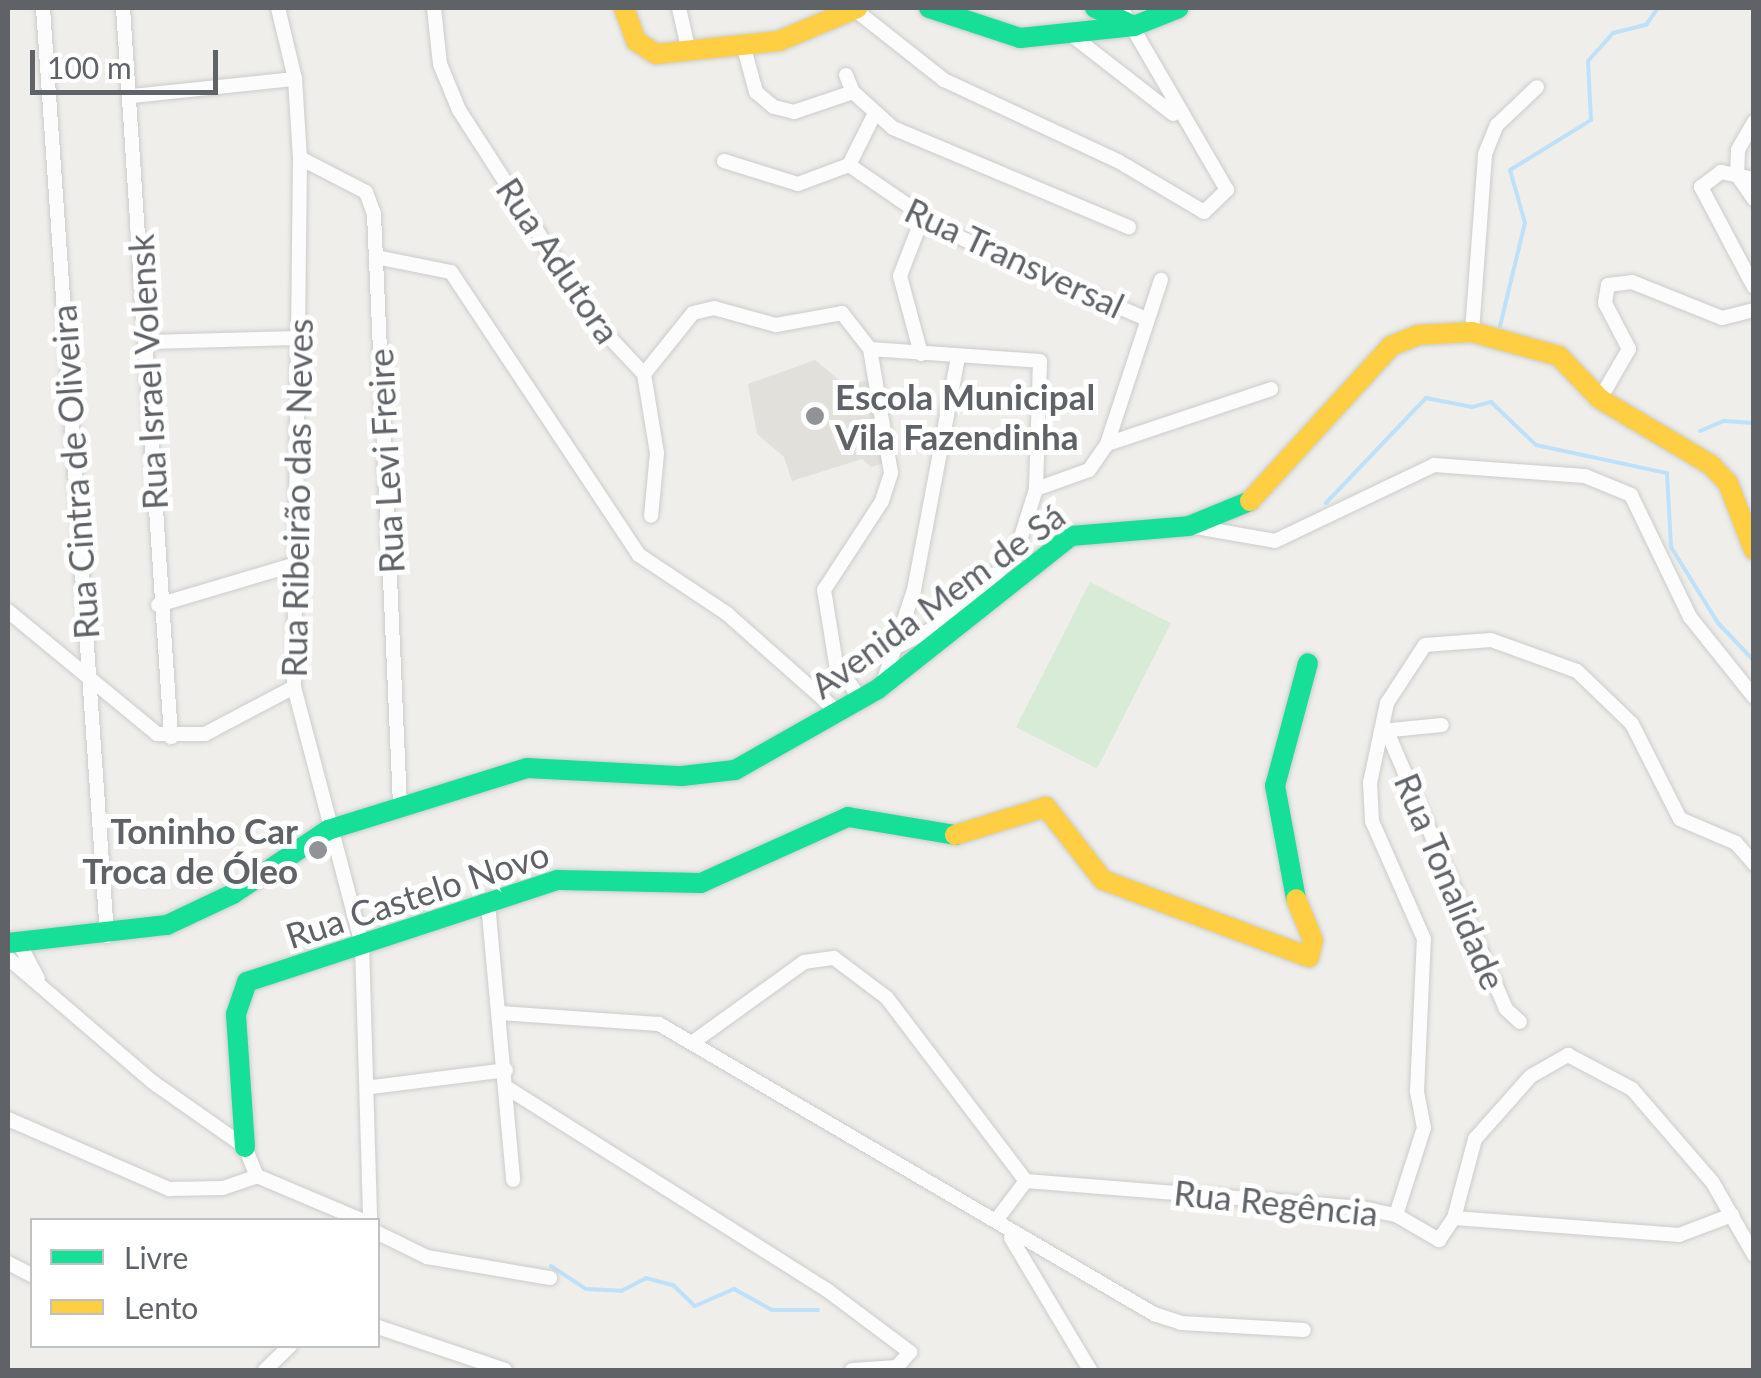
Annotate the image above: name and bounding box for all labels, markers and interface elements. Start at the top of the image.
scale bar [35,30,222,92]
text: 100 m [47,49,132,85]
street label: Rua Adutora [488,169,630,351]
street label: Rua Transversal [898,188,1132,326]
street label: Rua Israel Volensk [119,232,175,512]
street label: Rua Cintra de Oliveira [41,303,107,641]
street label: Rua Ribeirão das Neves [272,318,320,678]
street label: Rua Levi Freire [358,348,412,574]
place label: Escola Municipal Vila Fazendinha [835,375,1095,457]
marker: Escola Municipal Vila Fazendinha [804,405,826,427]
street label: Avenida Mem de Sá [802,494,1072,706]
street label: Rua Tonalidade [1386,766,1516,996]
place label: Toninho Car Troca de Óleo [82,809,298,891]
street label: Rua Castelo Novo [280,832,554,956]
marker: Toninho Car Troca de Óleo [307,839,329,861]
street label: Rua Regência [1172,1170,1380,1234]
legend [30,1218,380,1348]
text: Livre [124,1239,188,1275]
text: Lento [124,1289,198,1325]

